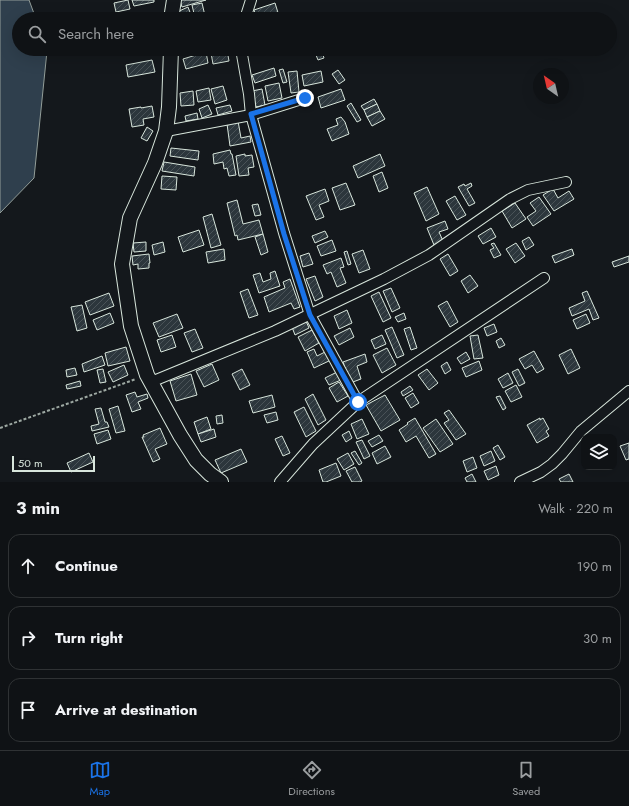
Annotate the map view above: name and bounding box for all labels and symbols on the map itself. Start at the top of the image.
north arrow [533,68,569,104]
route end [296,89,314,107]
route start [349,393,367,411]
scale bar [12,454,95,473]

